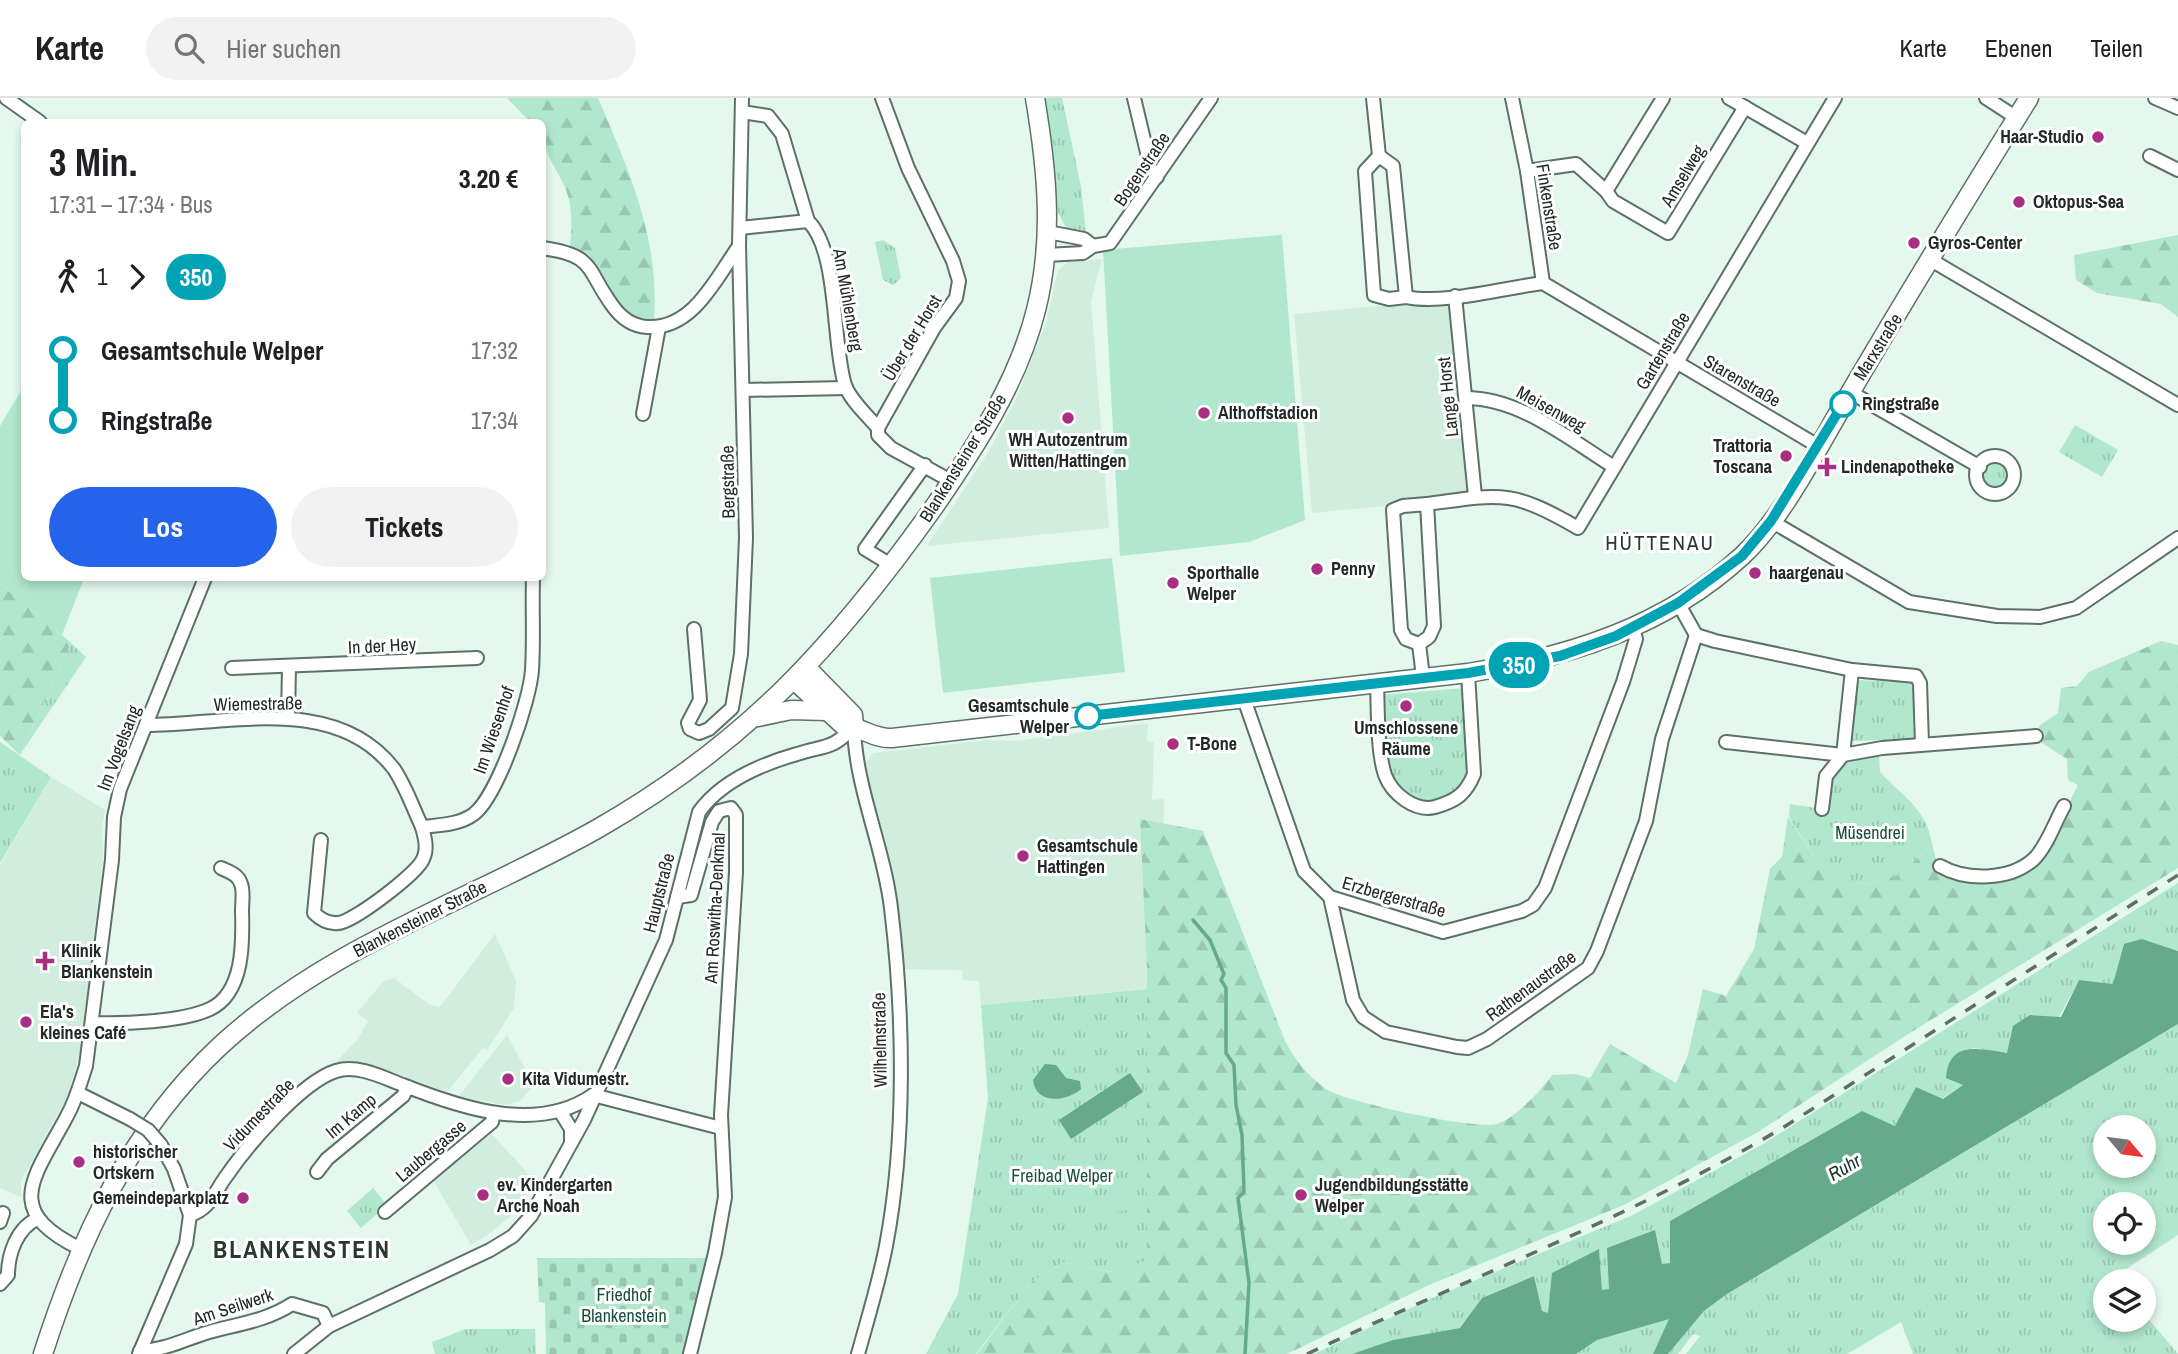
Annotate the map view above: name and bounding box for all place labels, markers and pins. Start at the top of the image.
place label: Haar-Studio [2000,124,2084,149]
marker: Haar-Studio [2090,129,2106,145]
place label: Oktopus-Sea [2033,189,2125,214]
marker: Oktopus-Sea [2011,194,2027,210]
place label: Gyros-Center [1928,230,2023,255]
marker: Gyros-Center [1906,235,1922,251]
marker: Ringstraße [1830,391,1856,417]
place label: Ringstraße [1862,391,1939,416]
place label: Althoffstadion [1218,400,1318,425]
marker: Althoffstadion [1196,405,1212,421]
marker: WH Autozentrum Witten/Hattingen [1060,410,1076,426]
place label: WH Autozentrum Witten/Hattingen [1008,427,1128,473]
place label: Trattoria Toscana [1713,433,1773,479]
marker: Trattoria Toscana [1778,448,1794,464]
place label: Lindenapotheke [1841,454,1954,479]
marker: Lindenapotheke [1819,459,1835,475]
place label: Penny [1331,556,1376,581]
place label: Sporthalle Welper [1187,560,1259,606]
place label: haargenau [1769,560,1844,585]
marker: Penny [1309,561,1325,577]
marker: haargenau [1747,565,1763,581]
marker: Sporthalle Welper [1165,575,1181,591]
place label: Gesamtschule Welper [968,693,1069,739]
marker: Umschlossene Räume [1398,698,1414,714]
marker: Gesamtschule Welper [1075,703,1101,729]
place label: Umschlossene Räume [1354,715,1458,761]
place label: T-Bone [1187,731,1237,756]
marker: T-Bone [1165,736,1181,752]
place label: Gesamtschule Hattingen [1037,833,1138,879]
marker: Gesamtschule Hattingen [1015,848,1031,864]
place label: Klinik Blankenstein [61,938,153,984]
marker: Klinik Blankenstein [35,951,55,971]
place label: Ela's kleines Café [40,999,126,1045]
marker: Ela's kleines Café [18,1014,34,1030]
place label: Kita Vidumestr. [522,1066,629,1091]
marker: Kita Vidumestr. [500,1071,516,1087]
place label: historischer Ortskern [93,1139,178,1185]
marker: historischer Ortskern [71,1154,87,1170]
place label: ev. Kindergarten Arche Noah [497,1172,612,1218]
place label: Jugendbildungsstätte Welper [1315,1172,1468,1218]
place label: Gemeindeparkplatz [93,1185,230,1210]
marker: ev. Kindergarten Arche Noah [475,1187,491,1203]
marker: Jugendbildungsstätte Welper [1293,1187,1309,1203]
marker: Gemeindeparkplatz [235,1190,251,1206]

